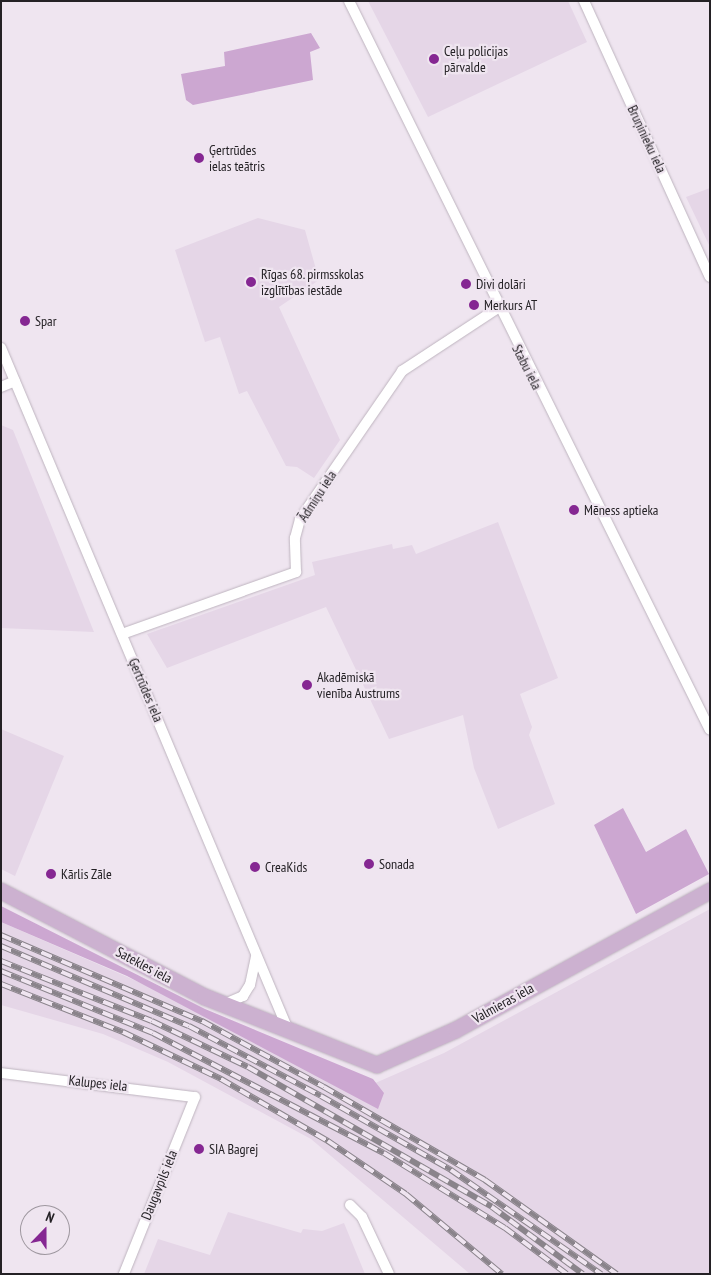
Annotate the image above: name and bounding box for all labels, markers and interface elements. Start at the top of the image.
place label: Ceļu policijas pārvalde [444,43,508,75]
marker: Ceļu policijas pārvalde [428,53,440,65]
street label: Bruņinieku iela [624,102,670,176]
place label: Ģertrūdes ielas teātris [209,142,265,174]
marker: Ģertrūdes ielas teātris [193,152,205,164]
place label: Rīgas 68. pirmsskolas izglītības iestāde [261,266,365,298]
marker: Rīgas 68. pirmsskolas izglītības iestāde [245,276,257,288]
place label: Divi dolāri [476,276,526,292]
marker: Divi dolāri [460,278,472,290]
place label: Merkurs AT [484,297,538,313]
marker: Merkurs AT [468,299,480,311]
place label: Spar [35,313,57,329]
marker: Spar [19,315,31,327]
street label: Stabu iela [509,342,545,392]
street label: Ādmiņu iela [294,467,340,525]
place label: Mēness aptieka [584,502,658,518]
marker: Mēness aptieka [568,504,580,516]
street label: Ģertrūdes iela [125,655,167,725]
place label: Akadēmiskā vienība Austrums [317,669,400,702]
marker: Akadēmiskā vienība Austrums [301,679,313,691]
place label: Sonada [379,856,414,872]
marker: Sonada [363,858,375,870]
place label: CreaKids [265,859,307,875]
marker: CreaKids [249,861,261,873]
place label: Kārlis Zāle [61,866,112,882]
marker: Kārlis Zāle [45,868,57,880]
street label: Satekles iela [113,943,175,987]
street label: Valmieras iela [469,979,537,1027]
street label: Kalupes iela [68,1072,128,1094]
place label: SIA Bagrej [209,1141,259,1157]
marker: SIA Bagrej [193,1143,205,1155]
street label: Daugavpils iela [137,1148,181,1222]
north arrow [20,1205,70,1255]
text: N [43,1207,57,1227]

